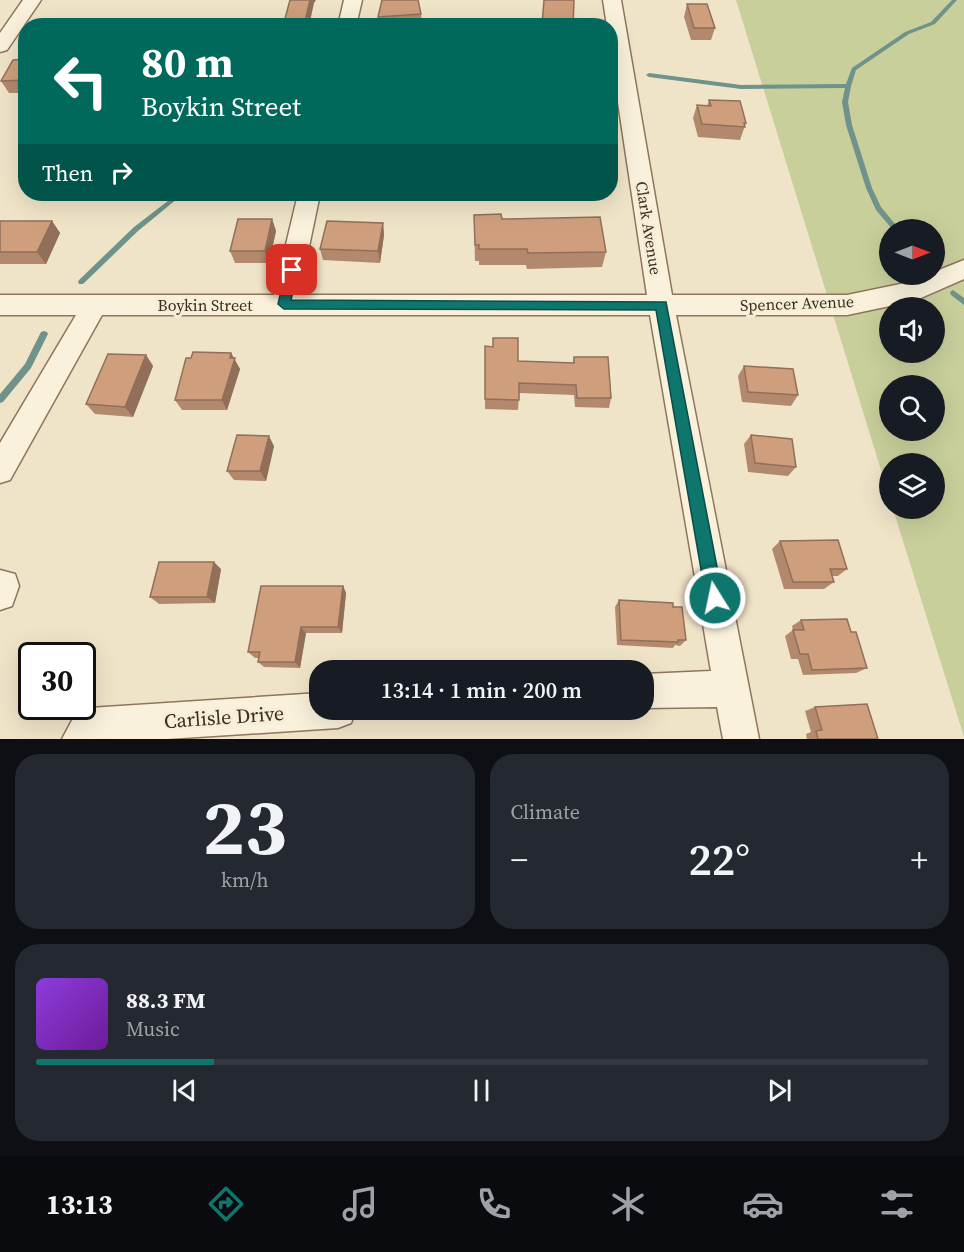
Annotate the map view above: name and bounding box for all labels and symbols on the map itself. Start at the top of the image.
street label: Clark Avenue [631,180,667,276]
north arrow [879,219,945,285]
pin [266,244,317,295]
street label: Spencer Avenue [740,290,854,316]
street label: Boykin Street [158,294,253,316]
position arrow [683,566,747,630]
speed limit sign: 30 [18,642,96,720]
street label: Carlisle Drive [163,699,285,735]

